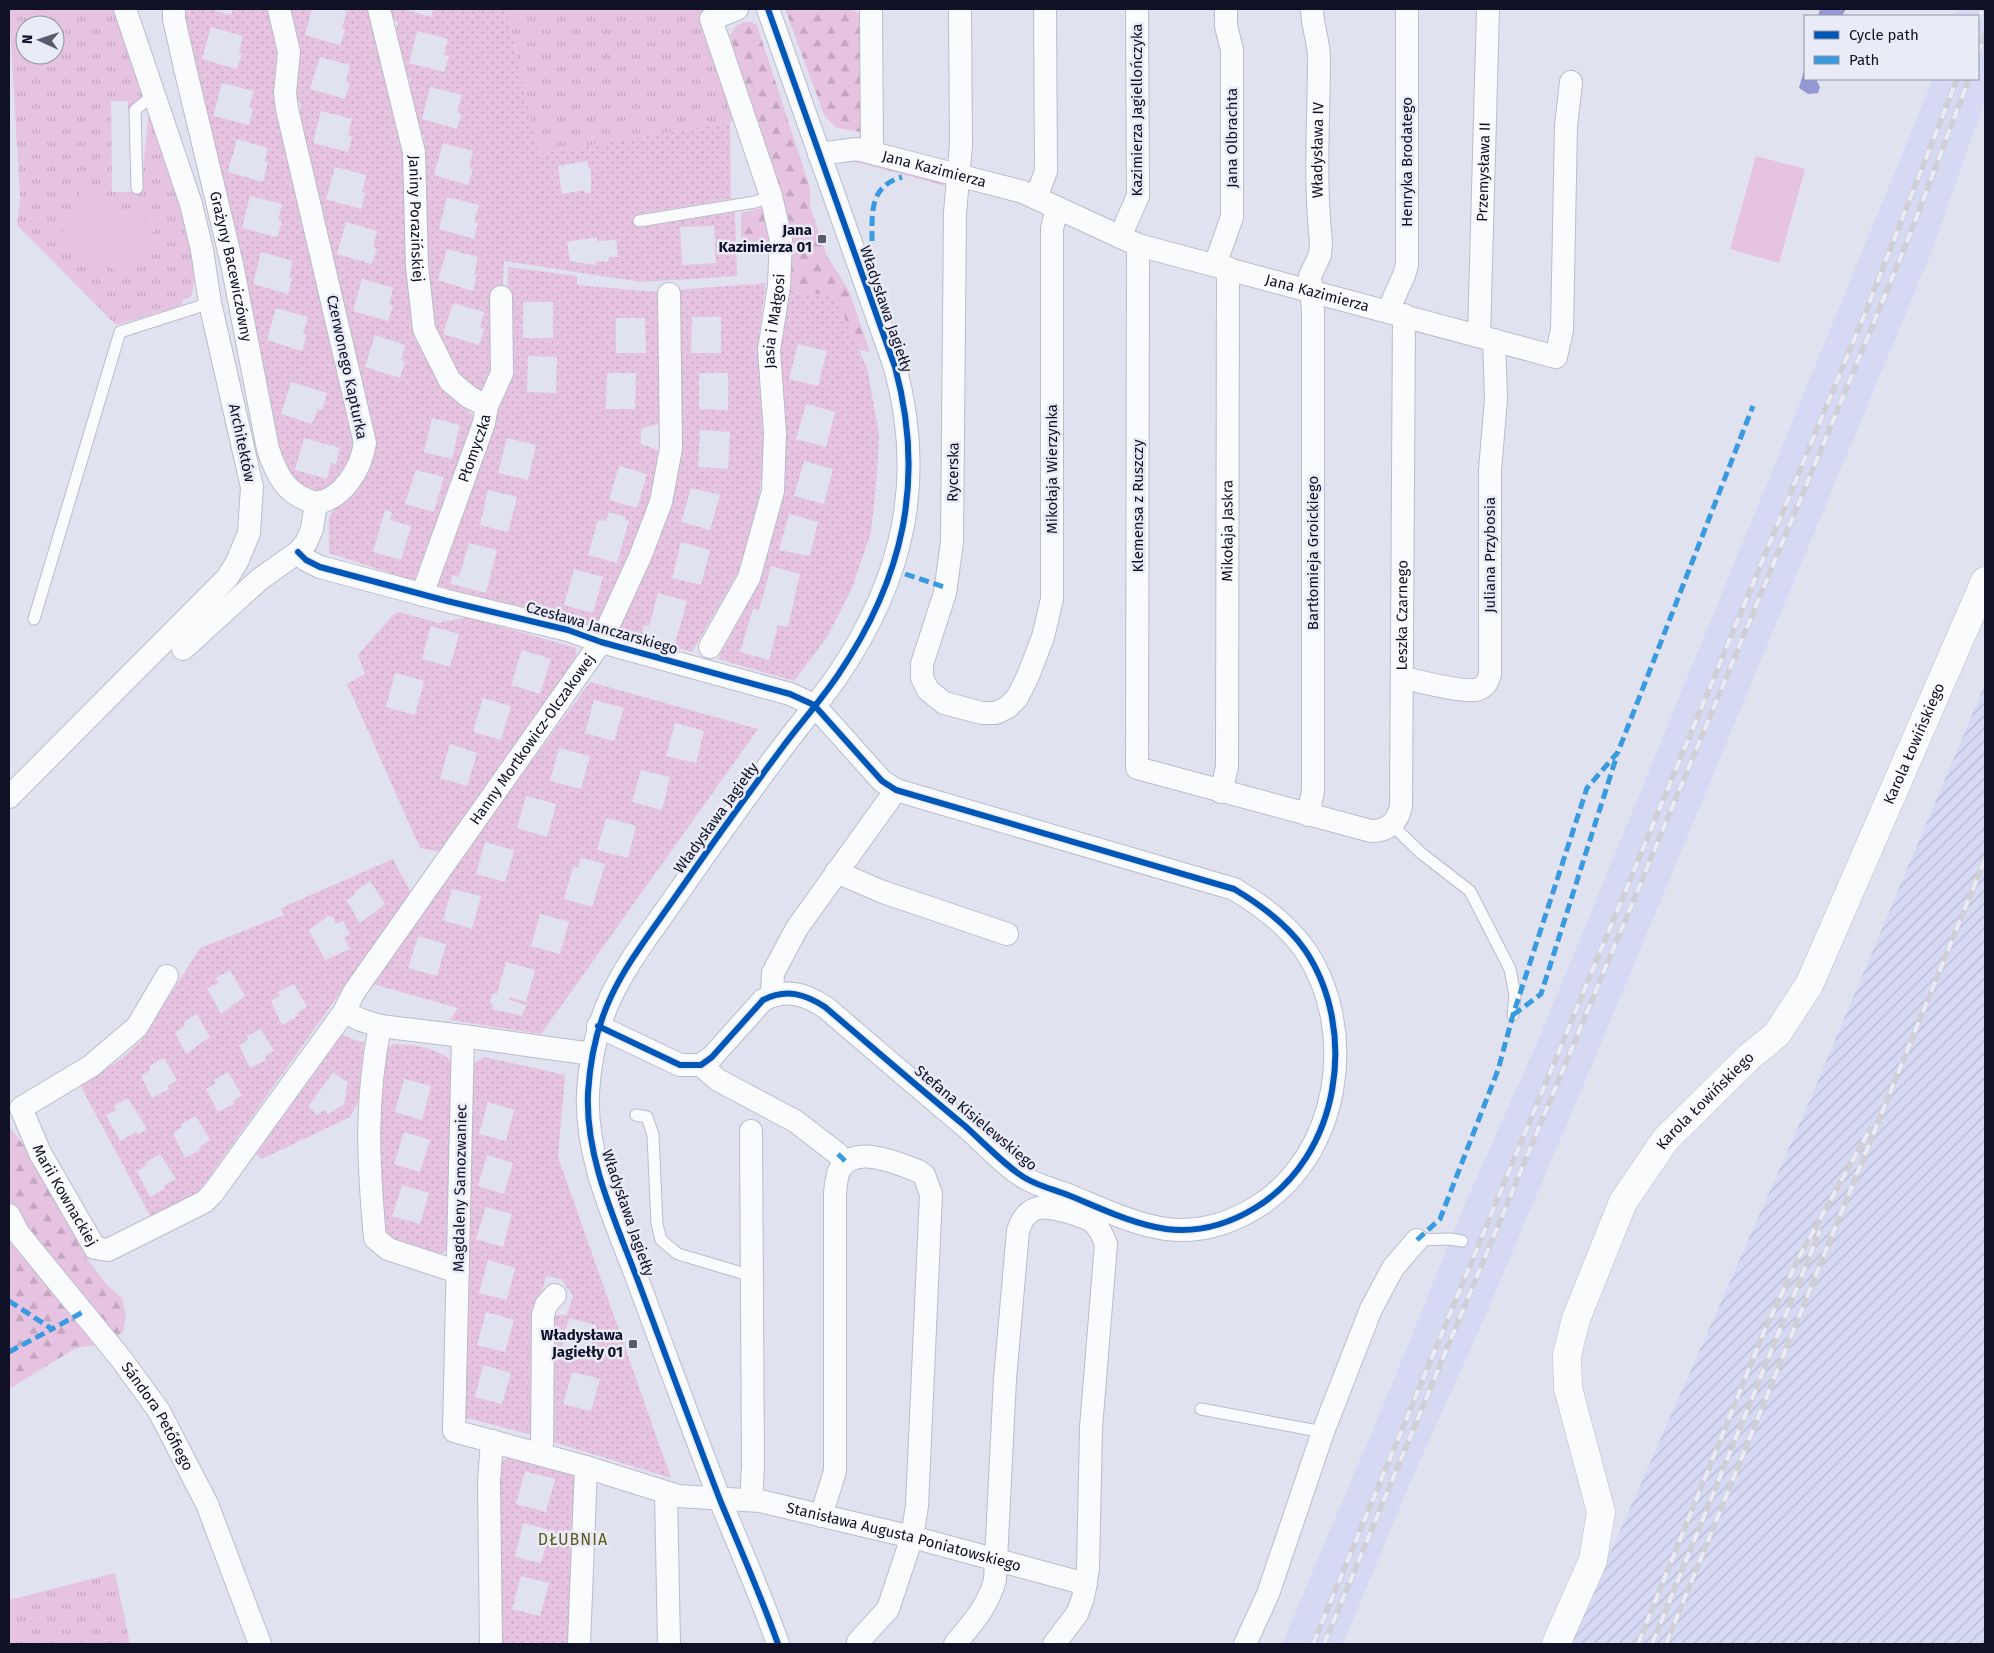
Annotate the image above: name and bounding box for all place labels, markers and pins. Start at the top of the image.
place label: Jana Kazimierza 01 [718,221,812,256]
marker: Jana Kazimierza 01 [816,233,828,245]
place label: Władysława Jagiełły 01 [541,1326,623,1361]
marker: Władysława Jagiełły 01 [627,1338,639,1350]

